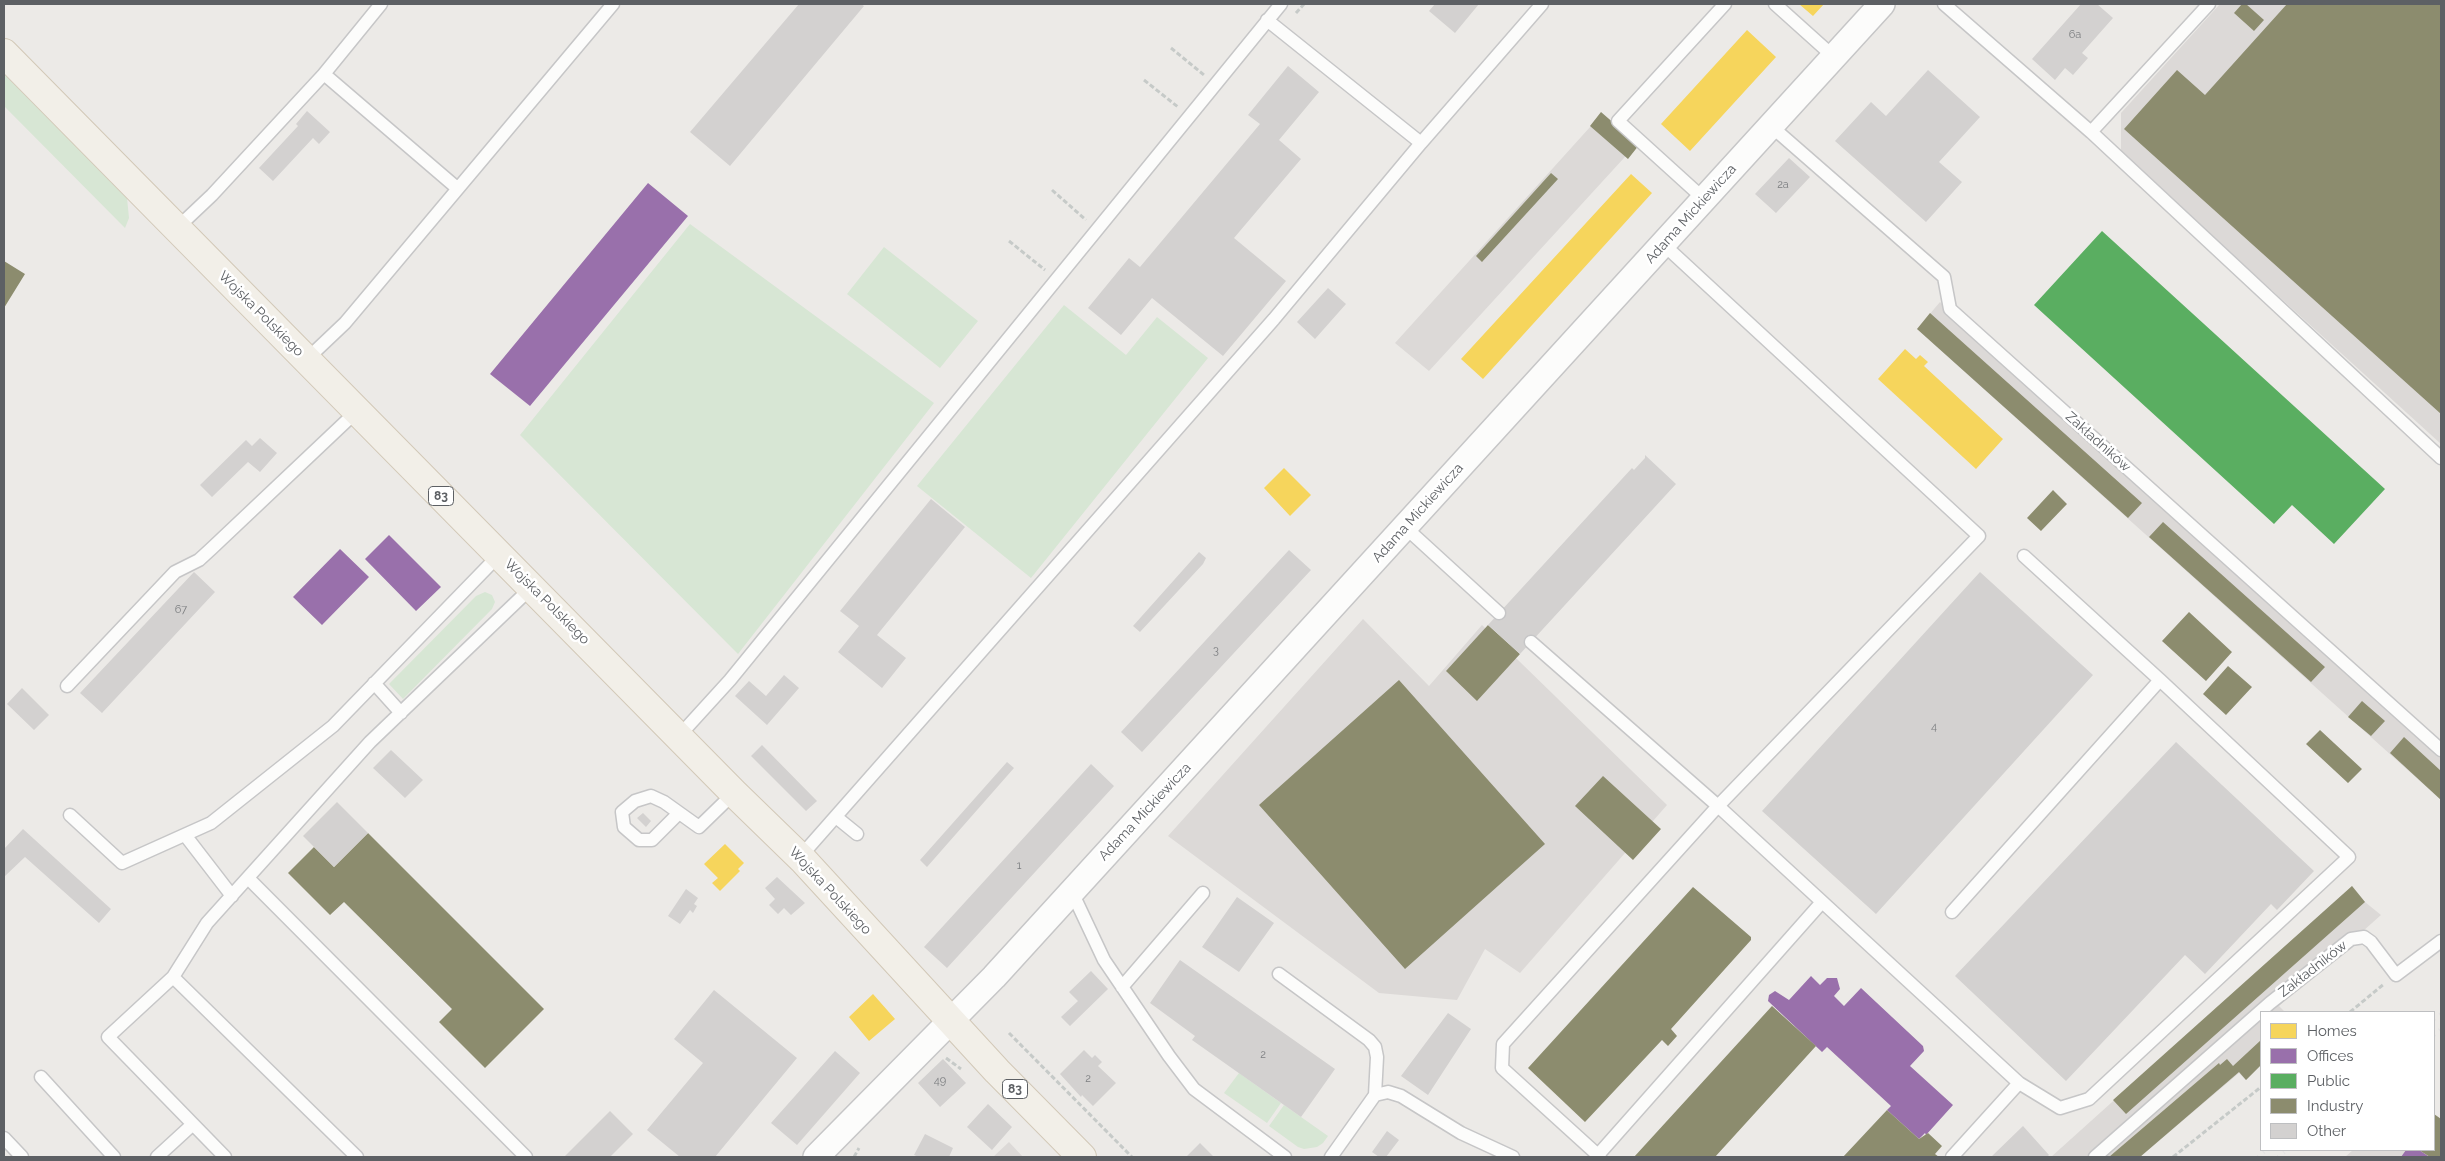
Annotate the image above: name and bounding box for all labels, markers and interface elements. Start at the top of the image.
house number: 6a [2069,28,2081,42]
street label: Adama Mickiewicza [1642,161,1740,267]
house number: 2a [1777,178,1789,192]
street label: Wojska Polskiego [215,268,307,360]
street label: Zakładników [2062,408,2134,476]
street label: Adama Mickiewicza [1369,460,1467,566]
road number: 83 [428,486,454,506]
street label: Wojska Polskiego [501,556,593,648]
house number: 67 [175,603,187,617]
house number: 3 [1213,644,1219,658]
house number: 4 [1931,720,1937,734]
street label: Adama Mickiewicza [1095,760,1195,864]
street label: Wojska Polskiego [785,844,875,938]
house number: 1 [1017,859,1021,873]
street label: Zakładników [2276,937,2350,1001]
legend [2260,1011,2435,1151]
text: Homes [2307,1022,2357,1040]
text: Offices [2307,1047,2354,1065]
house number: 2 [1260,1048,1266,1062]
house number: 2 [1085,1072,1091,1086]
text: Public [2307,1072,2350,1090]
house number: 49 [934,1074,946,1088]
road number: 83 [1002,1080,1028,1098]
text: Industry [2307,1097,2363,1115]
text: Other [2307,1122,2346,1140]

